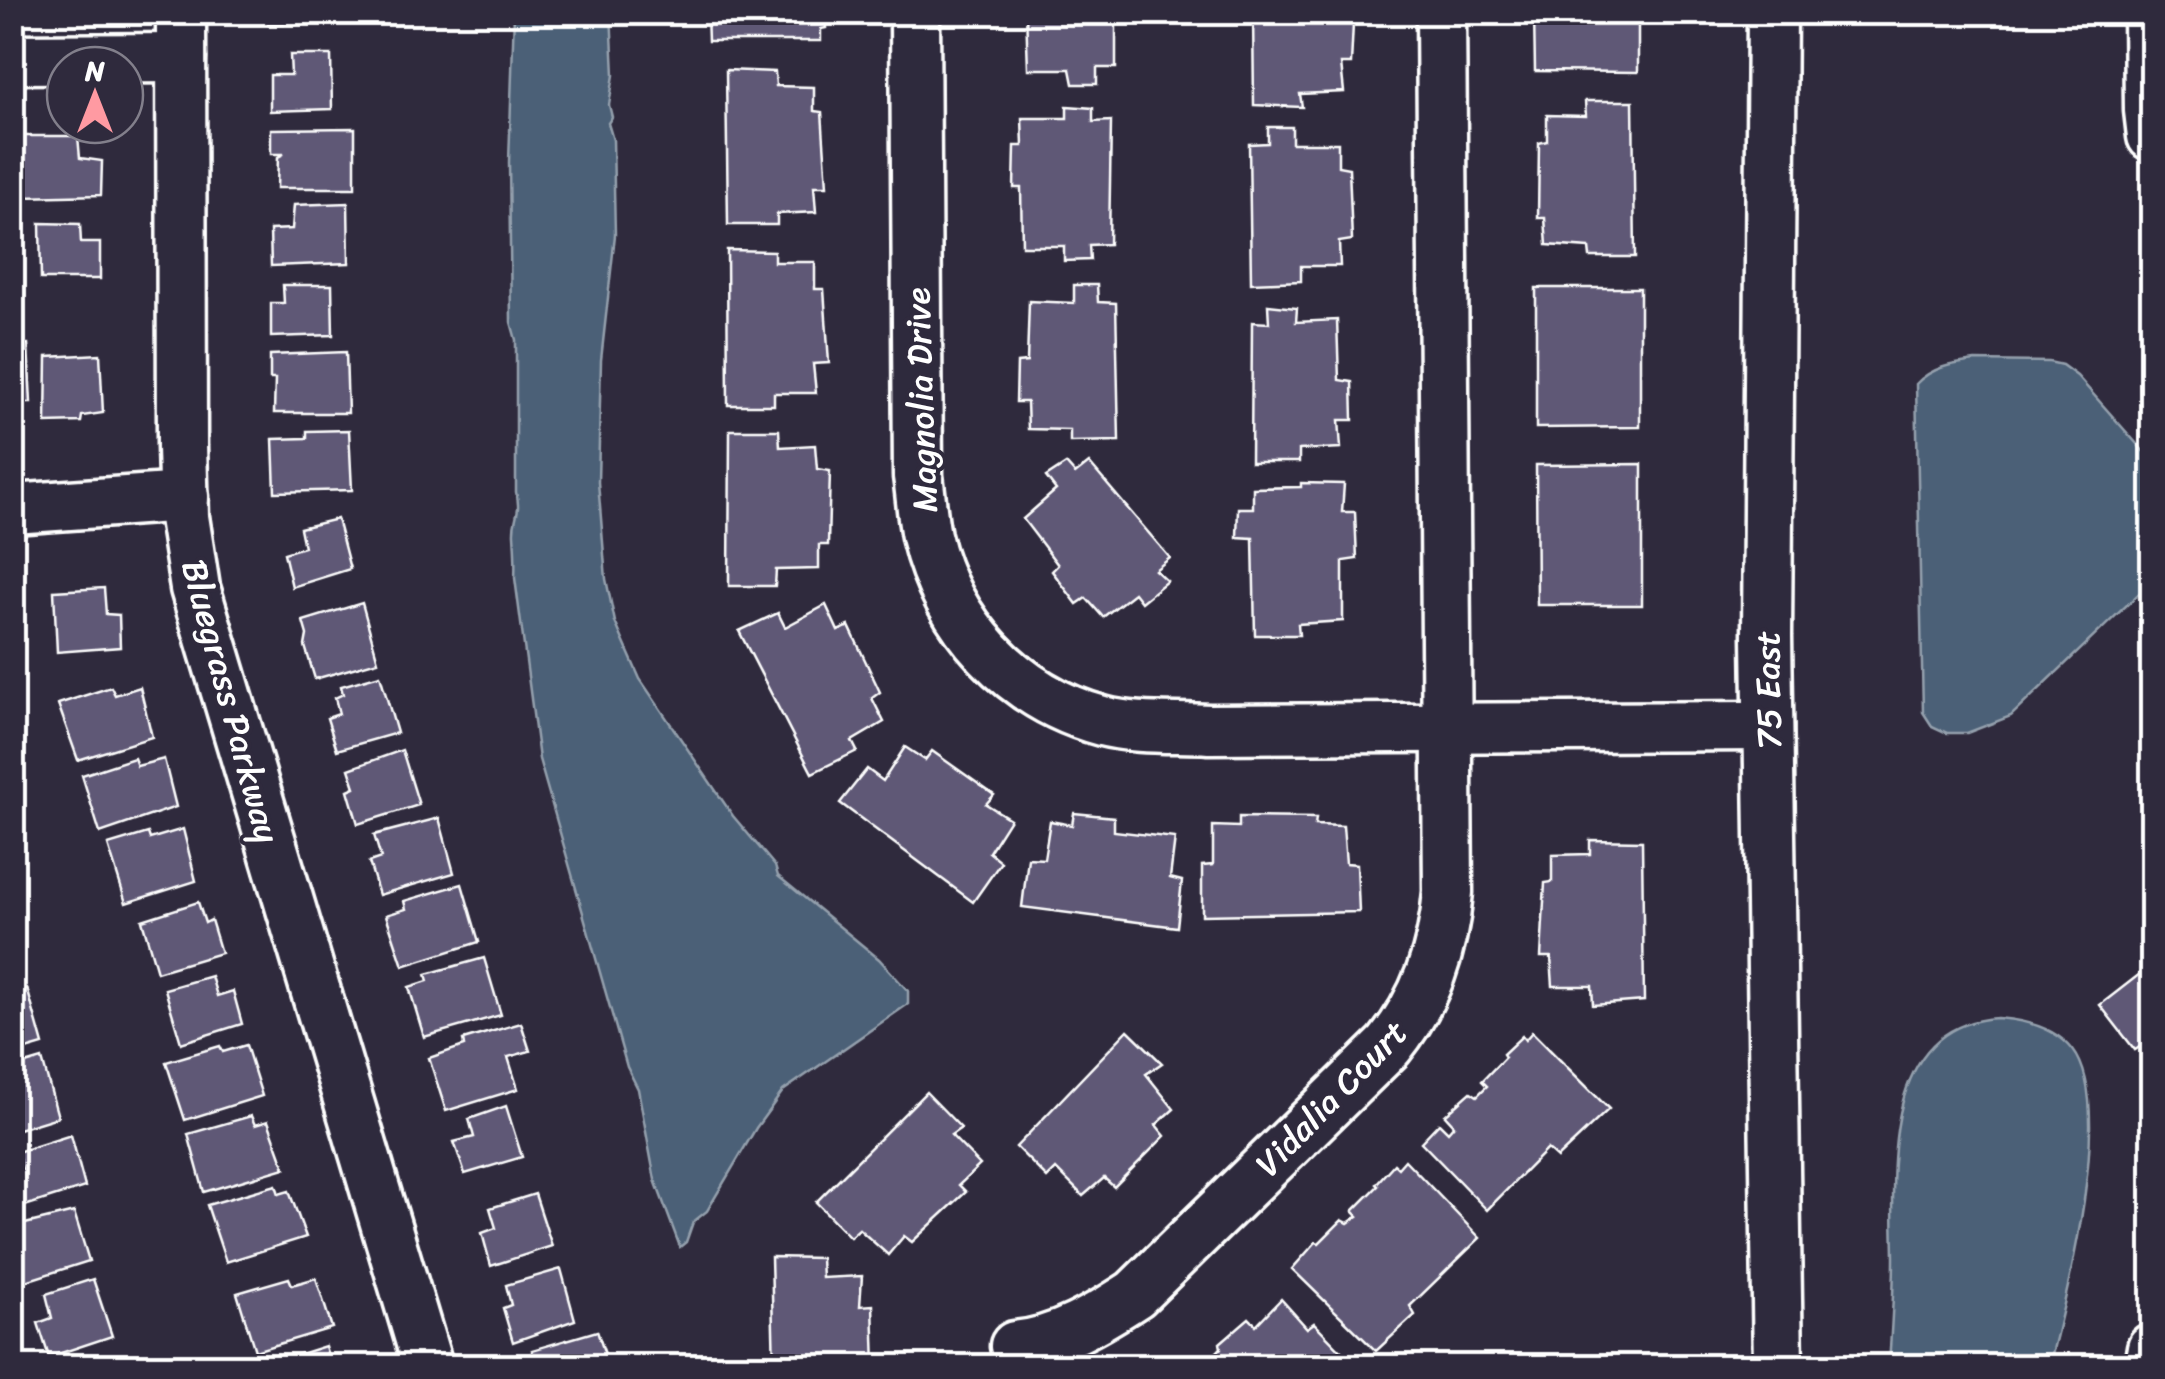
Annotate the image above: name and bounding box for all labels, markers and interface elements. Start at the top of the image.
north arrow [45,45,145,145]
text: N [84,46,105,95]
street label: Magnolia Drive [886,286,956,513]
street label: Bluegrass Parkway [163,552,299,850]
street label: 75 East [1736,630,1800,750]
street label: Vidalia Court [1239,1004,1423,1192]

